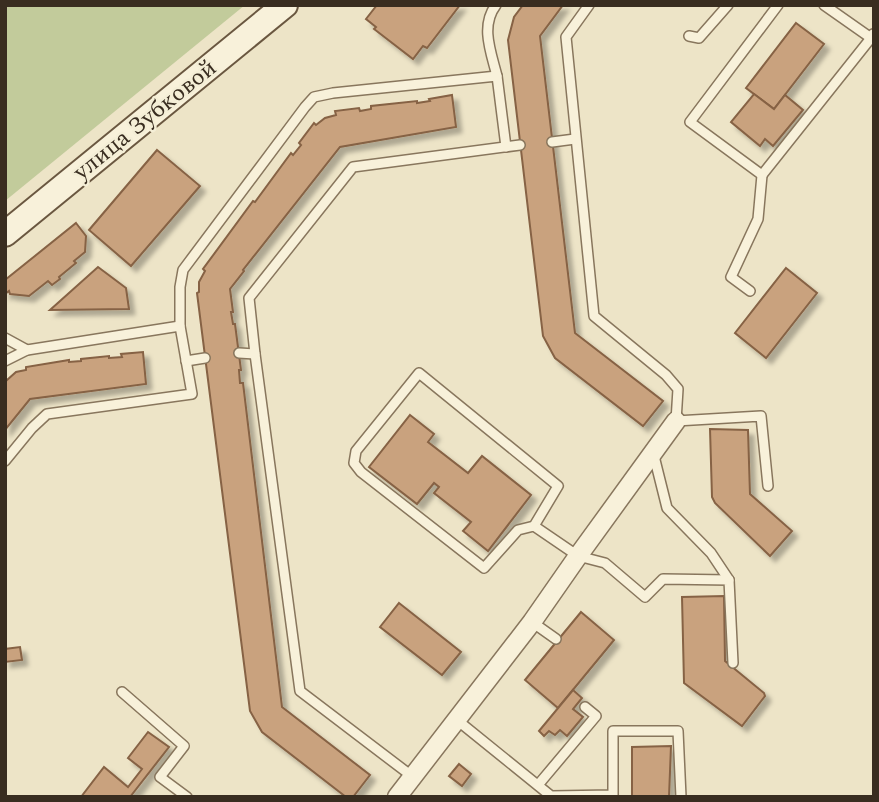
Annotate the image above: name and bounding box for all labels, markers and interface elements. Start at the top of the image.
street label: улица Зубковой [65,51,225,190]

